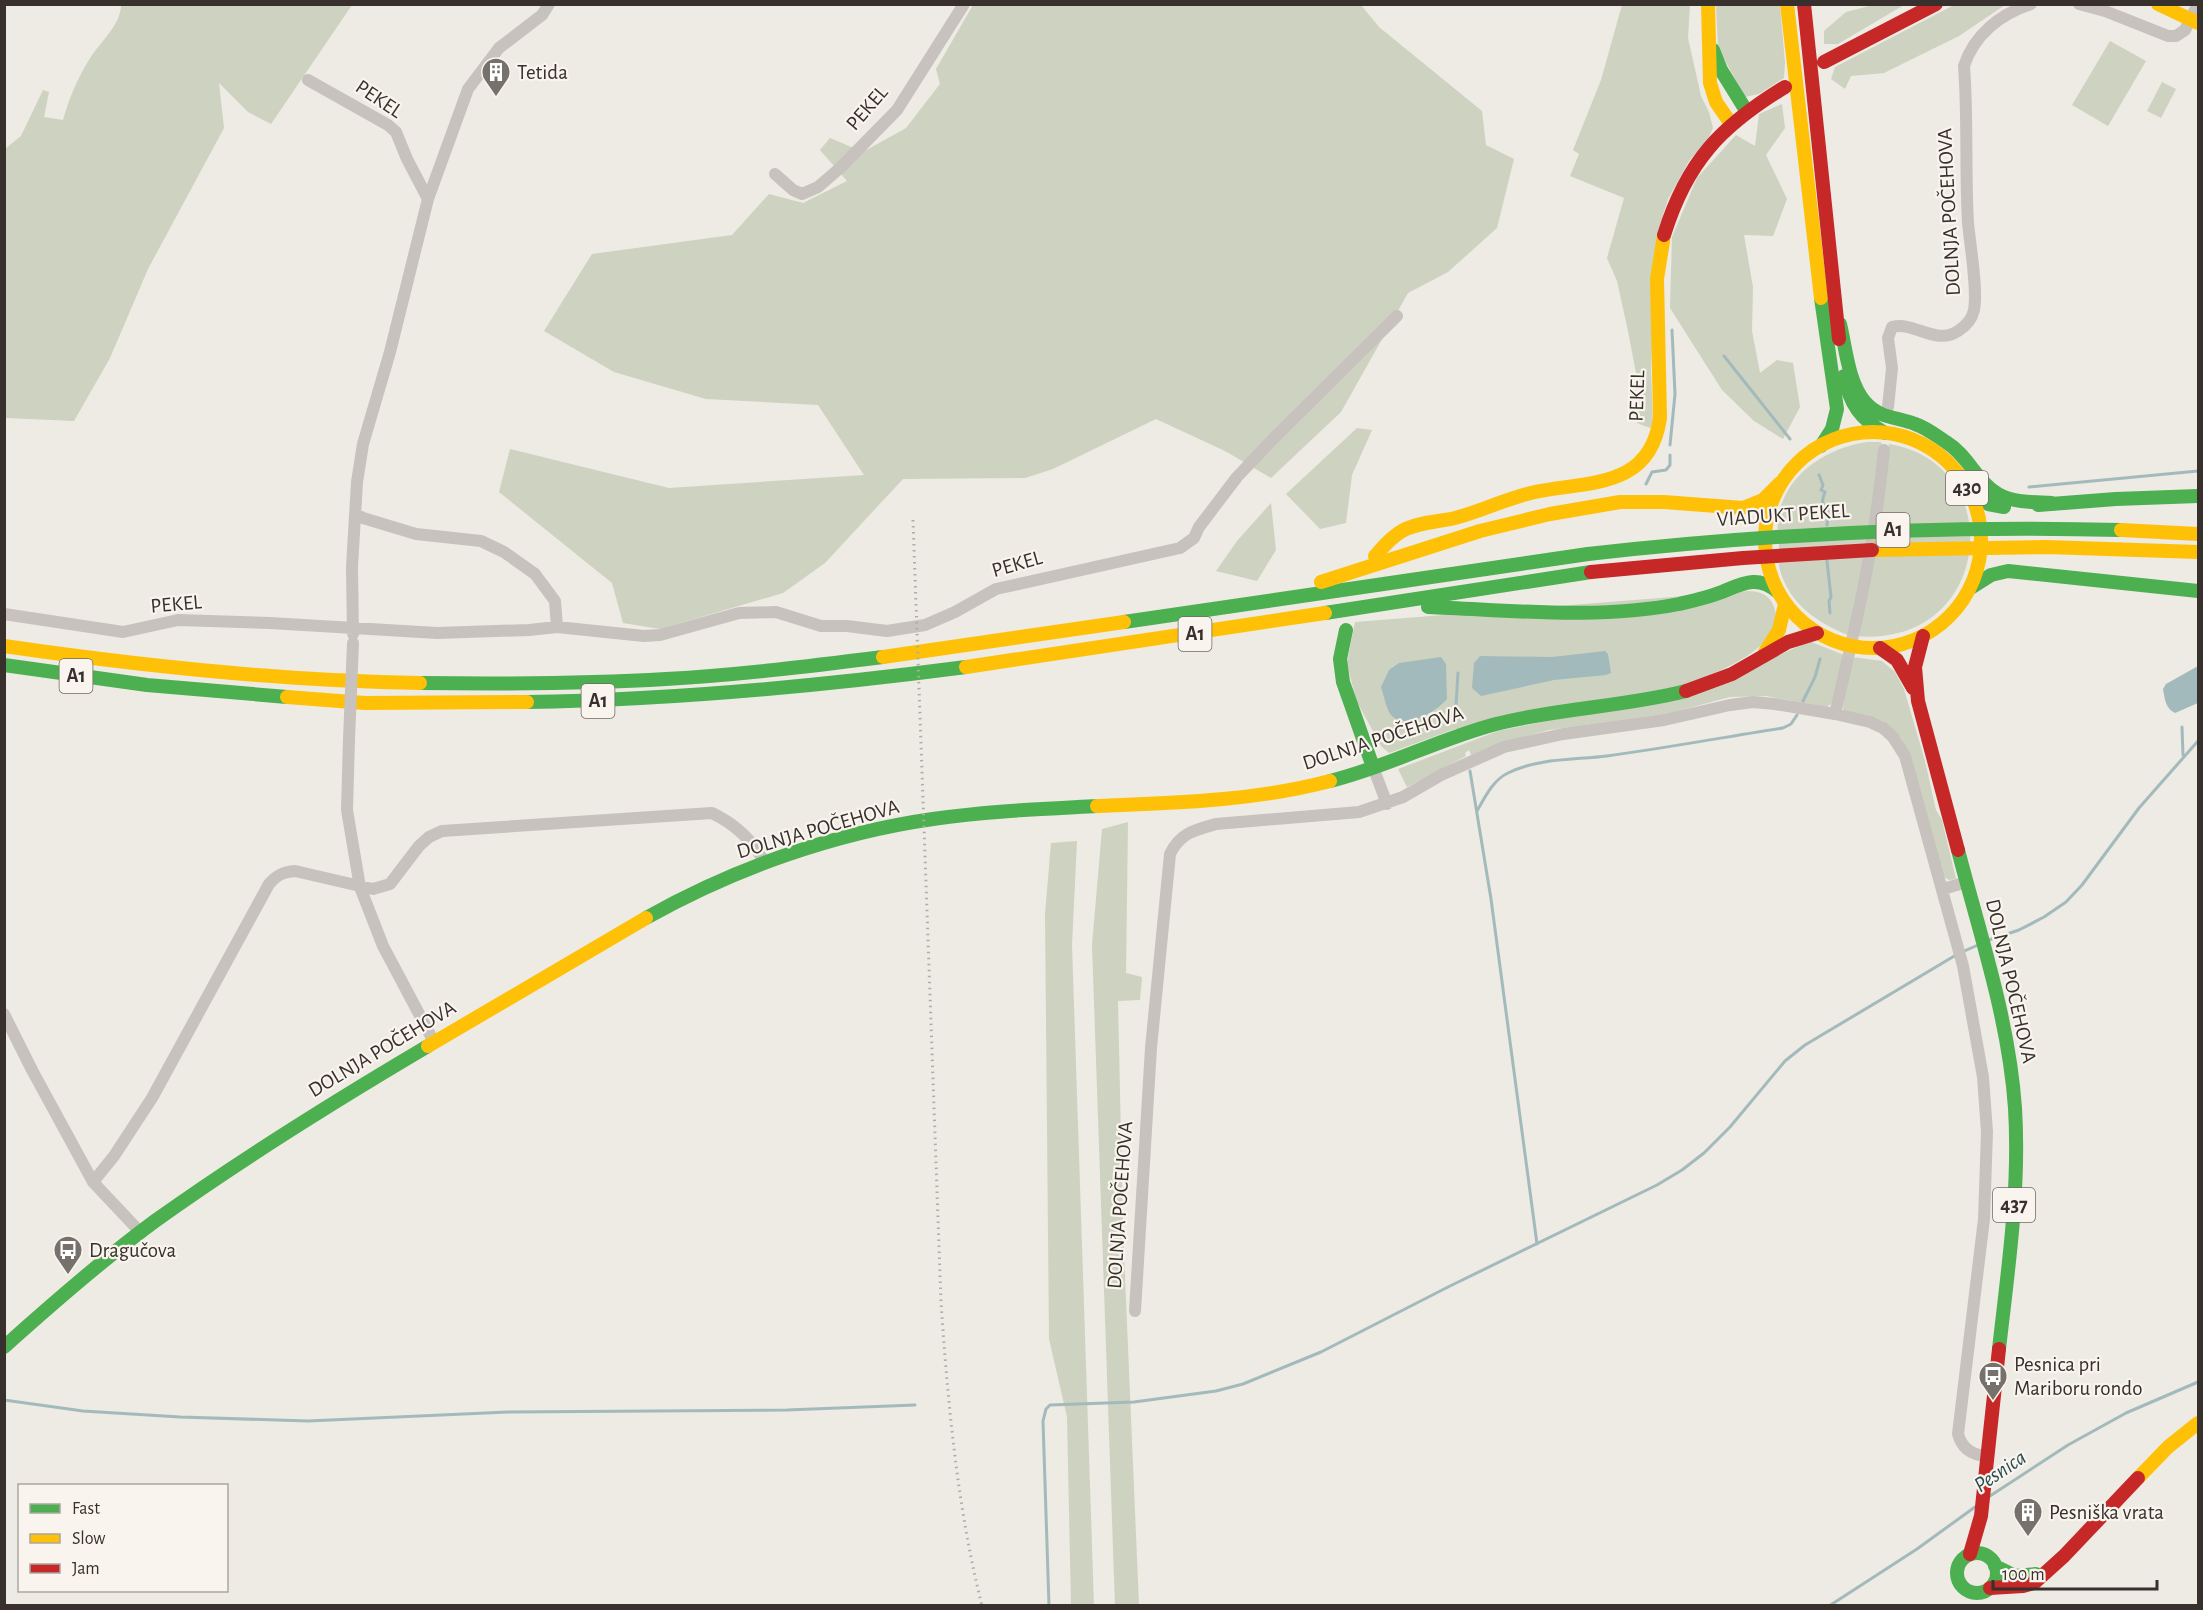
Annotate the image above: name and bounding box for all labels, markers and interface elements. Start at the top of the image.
building icon: Tetida [480,56,512,98]
place label: Tetida [517,62,568,83]
street label: PEKEL [352,76,406,122]
street label: PEKEL [842,82,892,134]
street label: DOLNJA POČEHOVA [1932,128,1964,297]
street label: PEKEL [1626,370,1648,422]
road number: 430 [1946,471,1988,505]
street label: VIADUKT PEKEL [1716,500,1850,530]
road number: A1 [1876,513,1910,547]
street label: PEKEL [989,547,1045,581]
street label: PEKEL [149,591,203,617]
road number: A1 [1178,617,1212,651]
road number: A1 [60,659,92,693]
road number: A1 [582,684,614,718]
street label: DOLNJA POČEHOVA [1299,700,1466,774]
street label: DOLNJA POČEHOVA [734,794,902,862]
street label: DOLNJA POČEHOVA [1982,896,2042,1065]
street label: DOLNJA POČEHOVA [304,995,459,1101]
street label: DOLNJA POČEHOVA [1102,1120,1136,1289]
road number: 437 [1993,1188,2035,1222]
bus stop icon: Dragučova [52,1234,84,1276]
place label: Dragučova [89,1240,176,1261]
place label: Pesnica pri Mariboru rondo [2014,1354,2142,1399]
bus stop icon: Pesnica pri Mariboru rondo [1977,1360,2009,1402]
water label: Pesnica [1970,1446,2030,1496]
legend [18,1484,228,1592]
building icon: Pesniška vrata [2012,1496,2044,1538]
text: Fast [72,1500,100,1518]
place label: Pesniška vrata [2049,1502,2164,1523]
text: Slow [72,1530,105,1548]
scale bar [1993,1553,2156,1591]
text: Jam [72,1560,100,1578]
text: 100 m [2002,1566,2045,1584]

